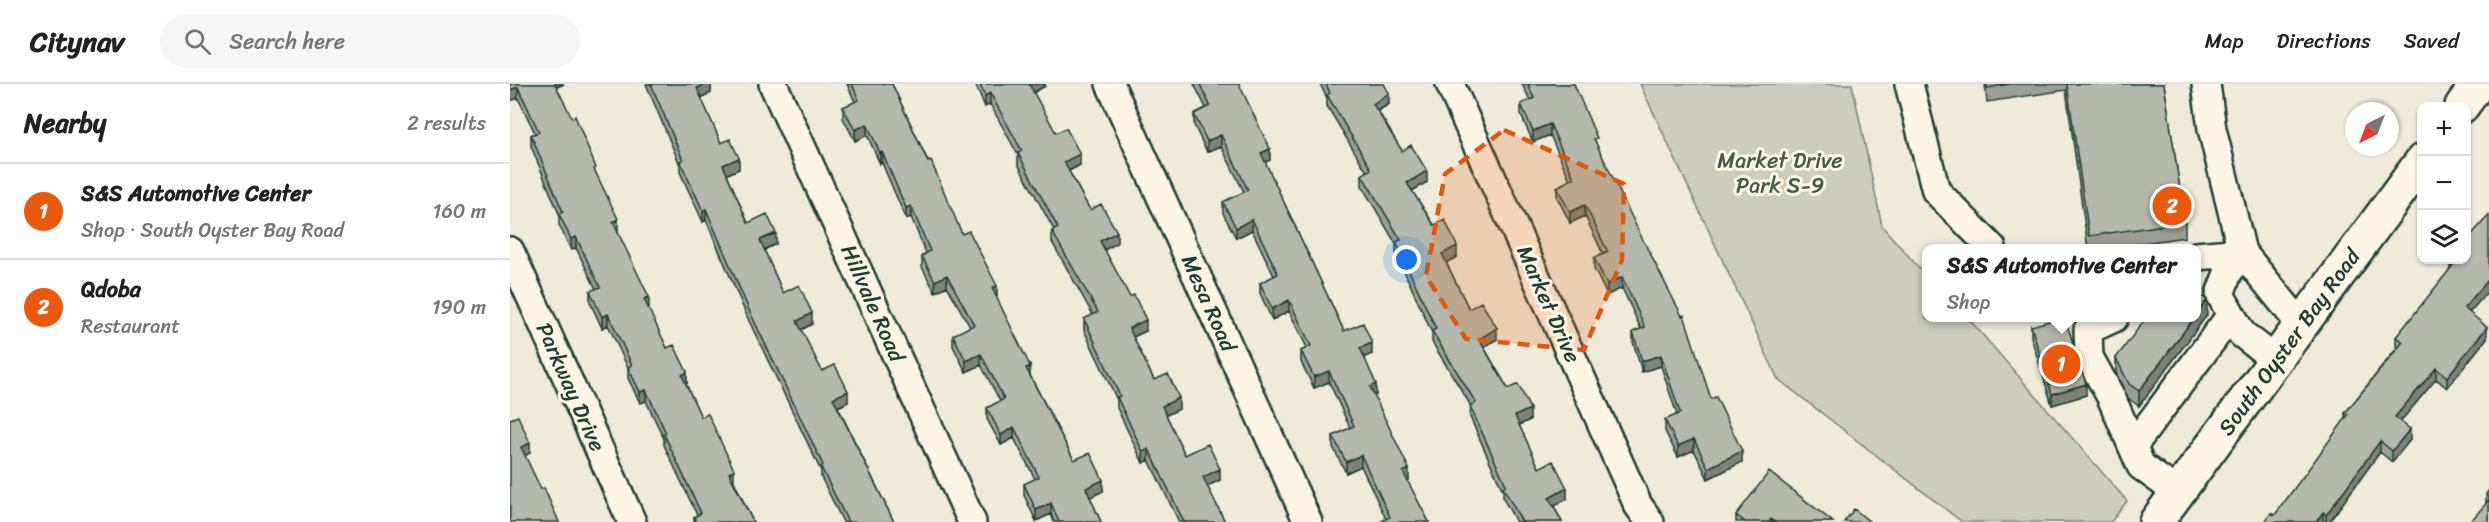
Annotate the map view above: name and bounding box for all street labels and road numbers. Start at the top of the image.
street label: Hillvale Road [830,238,917,369]
street label: Market Drive [1506,239,1592,369]
street label: South Oyster Bay Road [2207,239,2371,444]
street label: Mesa Road [1170,248,1248,359]
street label: Parkway Drive [525,316,617,458]

